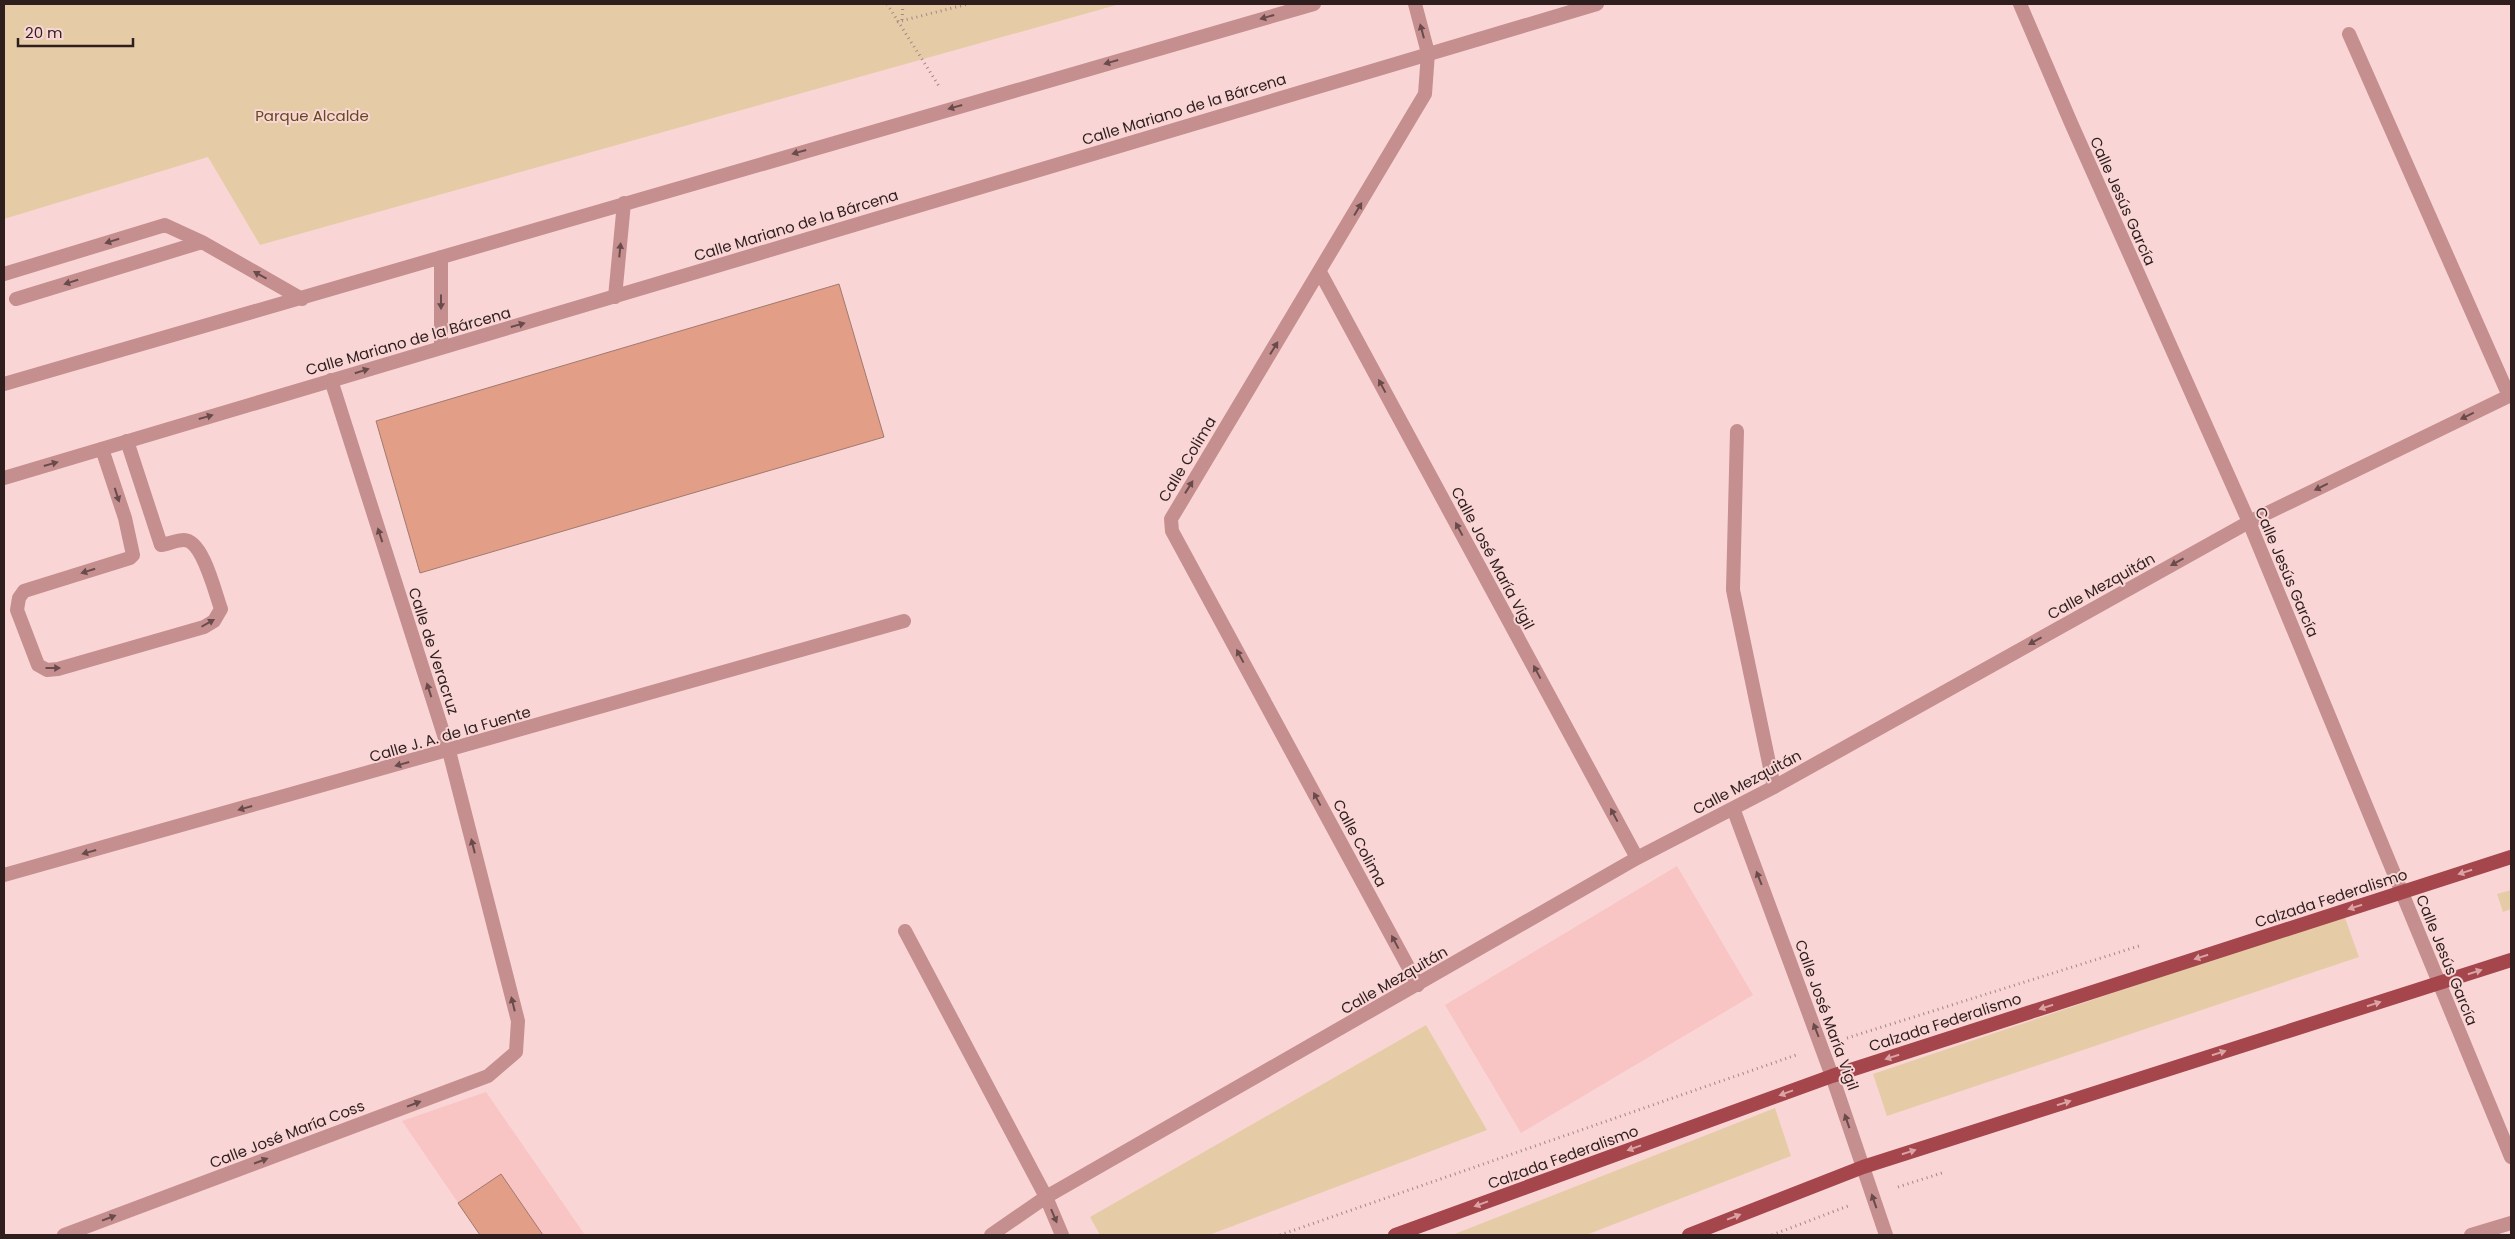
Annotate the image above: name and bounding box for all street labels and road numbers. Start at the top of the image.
street label: Calle Mariano de la Bárcena [1079,68,1289,150]
street label: Calle Jesús García [2085,133,2161,269]
street label: Calle Mariano de la Bárcena [691,184,901,266]
street label: Calle Mariano de la Bárcena [303,302,513,380]
street label: Calle Colima [1153,412,1221,506]
street label: Calle José María Vigil [1446,483,1540,633]
street label: Calle Jesús García [2250,504,2324,640]
street label: Calle Mezquitán [2043,548,2159,624]
street label: Calle de Veracruz [404,585,464,717]
street label: Calle J. A. de la Fuente [367,701,533,767]
street label: Calle Mezquitán [1689,745,1805,819]
street label: Calle Colima [1328,795,1392,891]
street label: Calzada Federalismo [2252,863,2410,933]
street label: Calle Jesús García [2411,892,2483,1028]
street label: Calle José María Vigil [1790,937,1864,1093]
street label: Calle Mezquitán [1337,941,1451,1019]
street label: Calzada Federalismo [1866,987,2024,1057]
street label: Calle José María Coss [206,1095,368,1173]
street label: Calzada Federalismo [1485,1120,1641,1194]

